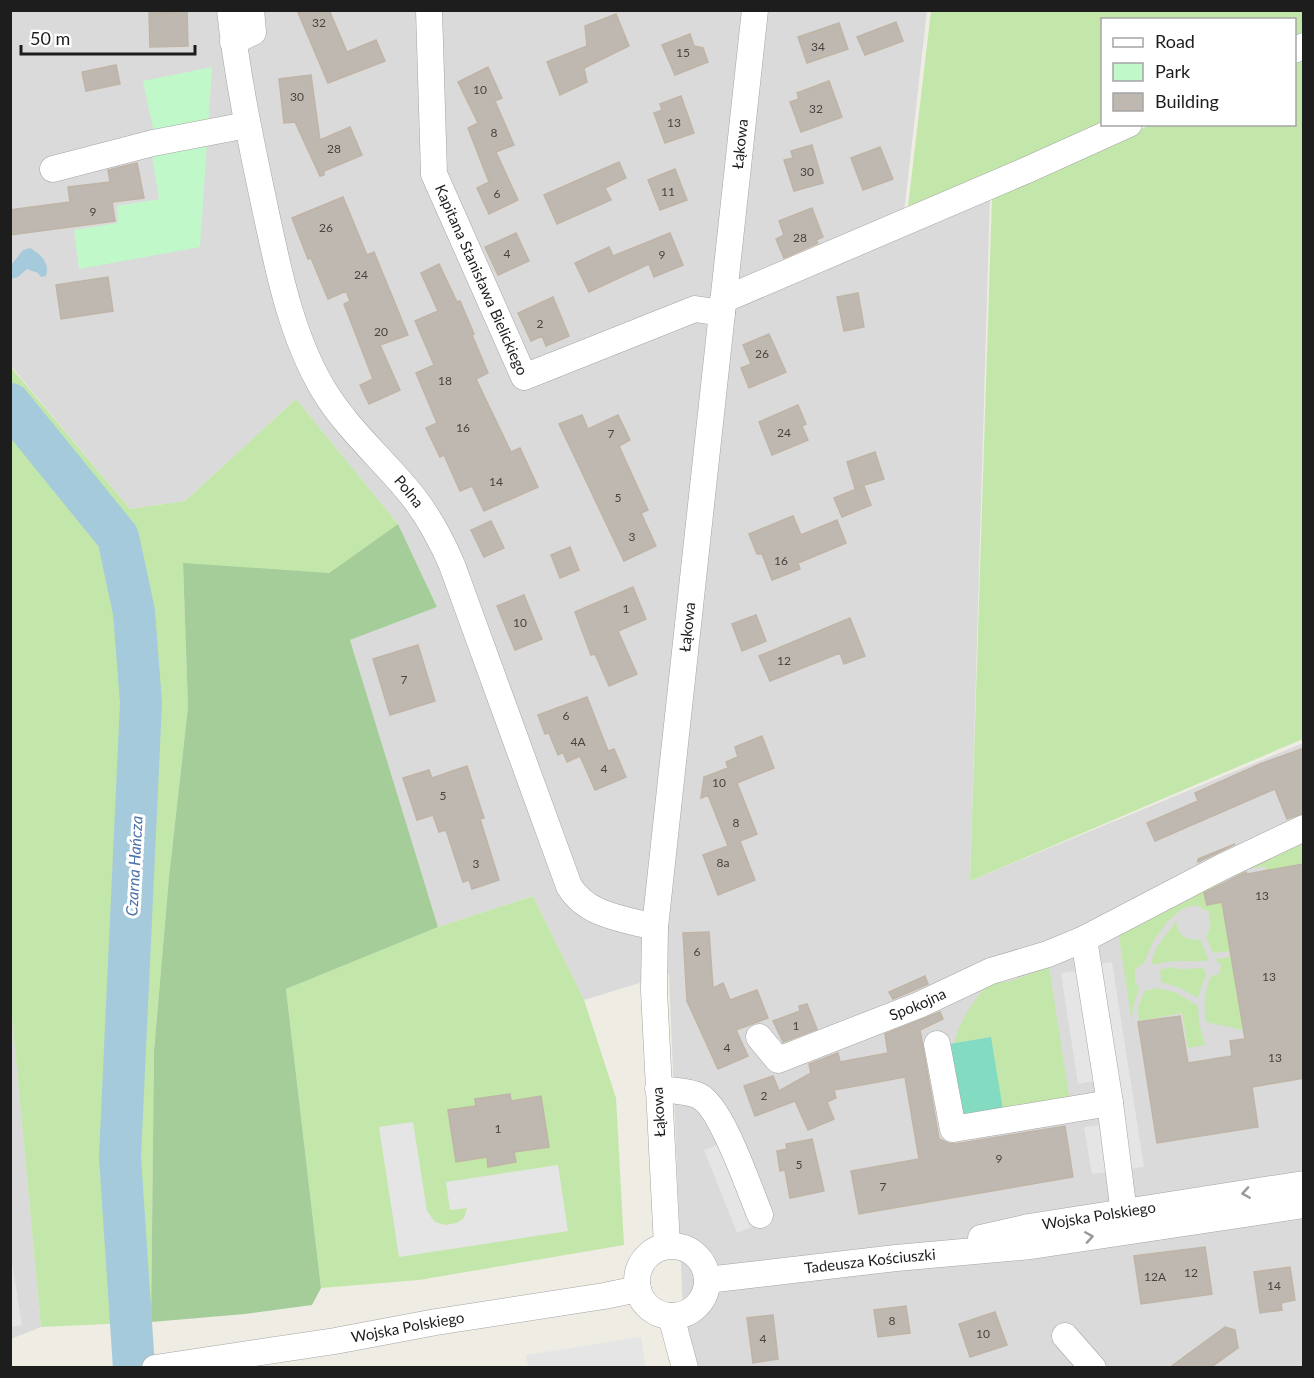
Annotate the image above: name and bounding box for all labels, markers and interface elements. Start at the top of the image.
house number: 32 [312,15,326,30]
scale bar [21,18,195,56]
legend [1101,18,1296,126]
text: 50 m [30,27,70,49]
text: Road [1155,30,1195,52]
house number: 34 [811,39,825,54]
house number: 15 [676,45,690,60]
text: Park [1155,60,1191,82]
house number: 10 [473,82,487,97]
house number: 30 [290,89,304,104]
text: Building [1155,90,1219,112]
house number: 32 [809,101,823,116]
house number: 13 [667,115,681,130]
street label: Łąkowa [728,118,751,170]
house number: 8 [491,125,498,140]
house number: 28 [327,141,341,156]
house number: 30 [800,164,814,179]
street label: Kapitana Stanisława Bielickiego [432,181,532,378]
house number: 11 [661,184,675,199]
house number: 6 [494,186,501,201]
house number: 9 [90,204,97,219]
house number: 26 [319,220,333,235]
house number: 28 [793,230,807,245]
house number: 4 [504,246,511,261]
house number: 9 [659,247,666,262]
house number: 24 [354,267,368,282]
house number: 2 [537,316,544,331]
house number: 20 [374,324,388,339]
house number: 26 [755,346,769,361]
house number: 18 [438,373,452,388]
house number: 16 [456,420,470,435]
house number: 24 [777,425,791,440]
house number: 7 [608,426,615,441]
street label: Polna [391,471,428,511]
house number: 14 [489,474,503,489]
house number: 5 [615,490,622,505]
house number: 3 [629,529,636,544]
house number: 16 [774,553,788,568]
house number: 1 [623,601,630,616]
street label: Łąkowa [675,601,698,653]
house number: 10 [513,615,527,630]
house number: 12 [777,653,791,668]
house number: 7 [401,672,408,687]
house number: 6 [563,708,570,723]
house number: 4A [570,734,586,749]
house number: 4 [601,761,608,776]
house number: 10 [712,775,726,790]
house number: 5 [440,788,447,803]
water label: Czarna Hańcza [121,815,146,917]
house number: 8 [733,815,740,830]
house number: 8a [717,855,729,870]
house number: 3 [473,856,480,871]
house number: 13 [1255,888,1269,903]
house number: 6 [694,944,701,959]
house number: 13 [1262,969,1276,984]
street label: Spokojna [886,984,949,1024]
house number: 1 [793,1018,800,1033]
house number: 4 [724,1040,731,1055]
house number: 13 [1268,1050,1282,1065]
street label: Łąkowa [648,1087,668,1138]
house number: 2 [761,1088,768,1103]
house number: 1 [495,1121,502,1136]
house number: 9 [996,1151,1003,1166]
house number: 5 [796,1157,803,1172]
house number: 7 [880,1179,887,1194]
one-way arrow [1241,1187,1250,1199]
street label: Wojska Polskiego [1041,1197,1157,1233]
one-way arrow [1085,1232,1094,1244]
street label: Tadeusza Kościuszki [803,1245,936,1277]
house number: 12 [1184,1265,1198,1280]
house number: 12A [1144,1269,1167,1284]
house number: 14 [1267,1278,1281,1293]
street label: Wojska Polskiego [349,1308,466,1346]
house number: 8 [889,1313,896,1328]
house number: 10 [976,1326,990,1341]
house number: 4 [760,1331,767,1346]

